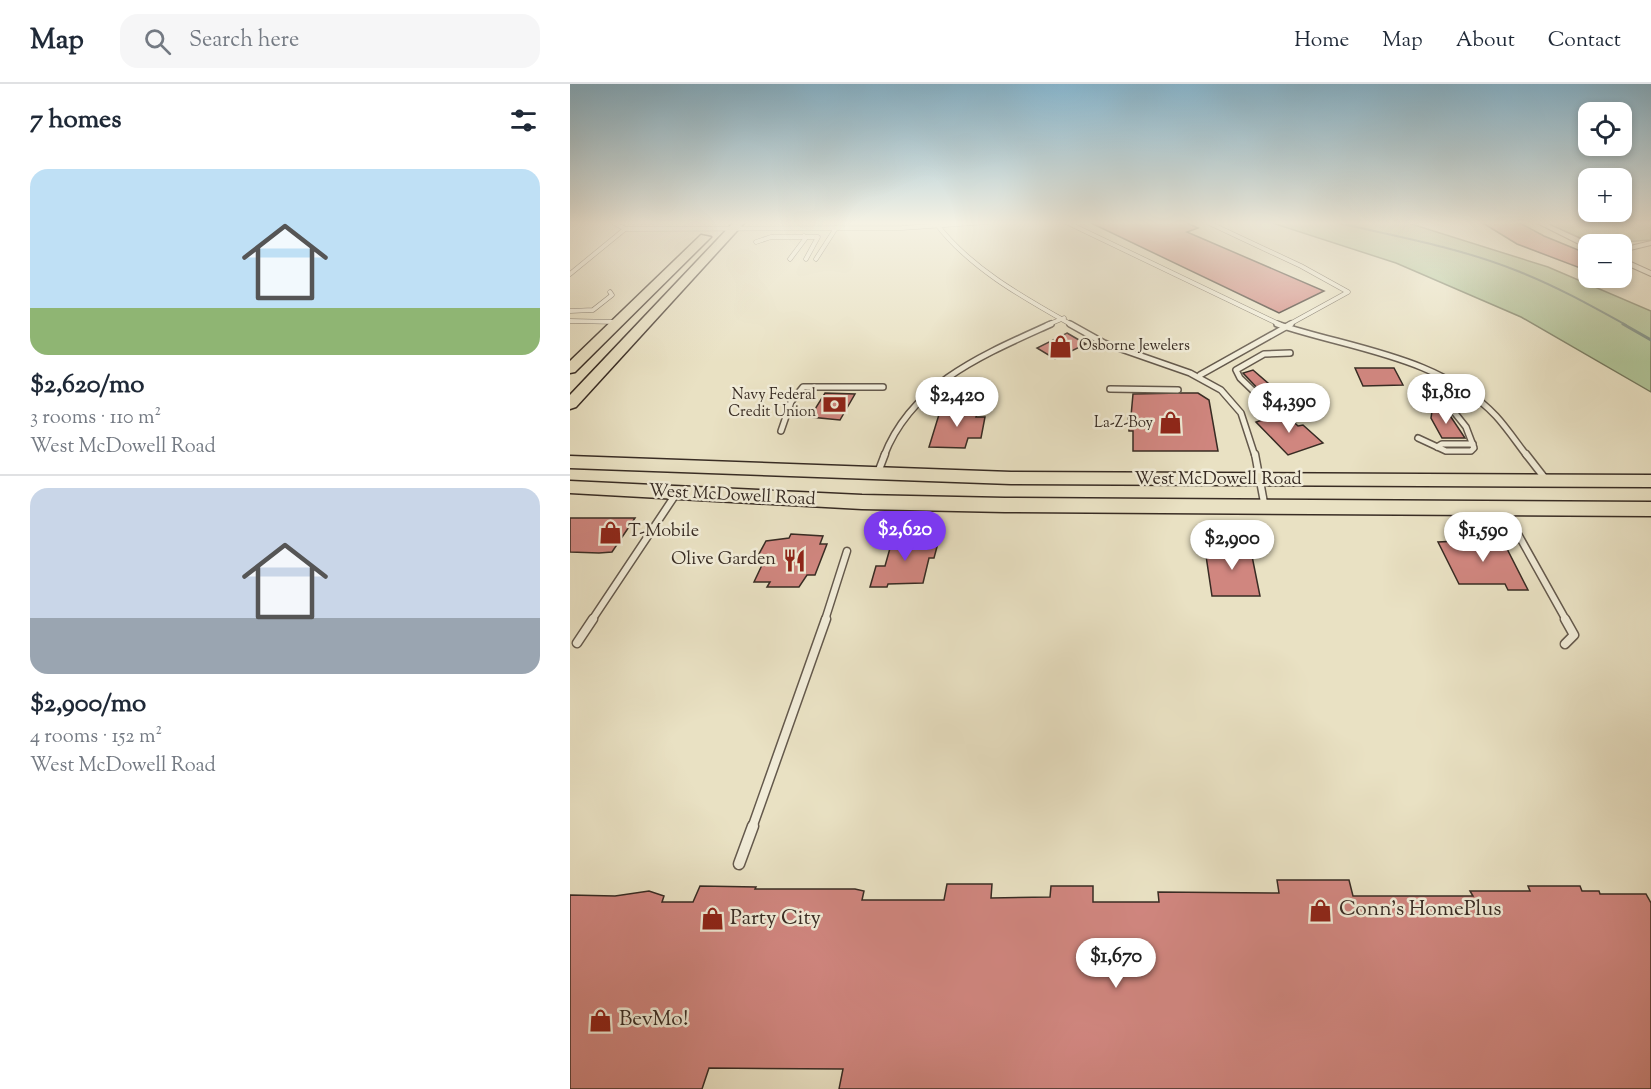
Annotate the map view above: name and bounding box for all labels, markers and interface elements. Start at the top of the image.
search box [120,14,540,68]
text: Map [30,21,84,61]
icon: search [141,25,174,58]
text: Search here [189,25,299,57]
text: Home [1294,26,1349,56]
text: Map [1382,26,1423,56]
text: About [1456,26,1515,56]
text: Contact [1548,26,1621,56]
text: 7 homes [30,102,121,139]
map controls [1578,102,1632,288]
button: locate [1578,102,1632,156]
icon: filters [507,104,540,137]
button: + [1578,168,1632,222]
icon: home [231,208,339,316]
button: − [1578,234,1632,288]
shop icon: Osborne Jewelers [1048,333,1074,359]
place label: Osborne Jewelers [1079,336,1190,357]
text: $2,620/mo [30,367,145,404]
pin: $1,810 [1397,374,1495,425]
pin: $2,420 [908,377,1006,428]
text: $1,810 [1421,379,1471,408]
text: $2,420 [929,382,985,411]
pin: $4,390 [1240,383,1338,434]
place label: Navy Federal Credit Union [728,385,816,423]
text: $4,390 [1262,388,1316,417]
bank icon: Navy Federal Credit Union [821,391,847,417]
text: 3 rooms · 110 m² [30,404,161,433]
shop icon: La-Z-Boy [1158,410,1184,436]
place label: La-Z-Boy [1094,413,1154,434]
text: West McDowell Road [30,433,216,462]
street label: West McDowell Road [1134,467,1302,493]
street label: West McDowell Road [648,479,816,513]
pin: $2,620 [856,511,954,562]
pin: $1,590 [1434,512,1532,563]
text: $2,620 [878,516,932,545]
text: $1,590 [1458,517,1508,546]
shop icon: T-Mobile [597,519,623,545]
place label: T-Mobile [628,519,699,545]
pin: $2,900 [1183,520,1281,571]
text: $2,900 [1204,525,1260,554]
icon: home [231,527,339,635]
place label: Olive Garden [671,547,776,573]
restaurant icon: Olive Garden [781,547,807,573]
text: $2,900/mo [30,686,146,723]
text: 4 rooms · 152 m² [30,723,162,752]
text: West McDowell Road [30,752,216,781]
place label: Conn's HomePlus [1339,895,1502,925]
shop icon: Conn's HomePlus [1308,897,1334,923]
place label: Party City [730,904,822,934]
shop icon: Party City [699,906,725,932]
pin: $1,670 [1067,938,1165,989]
text: $1,670 [1090,943,1142,972]
place label: BevMo! [619,1005,689,1035]
shop icon: BevMo! [588,1007,614,1033]

